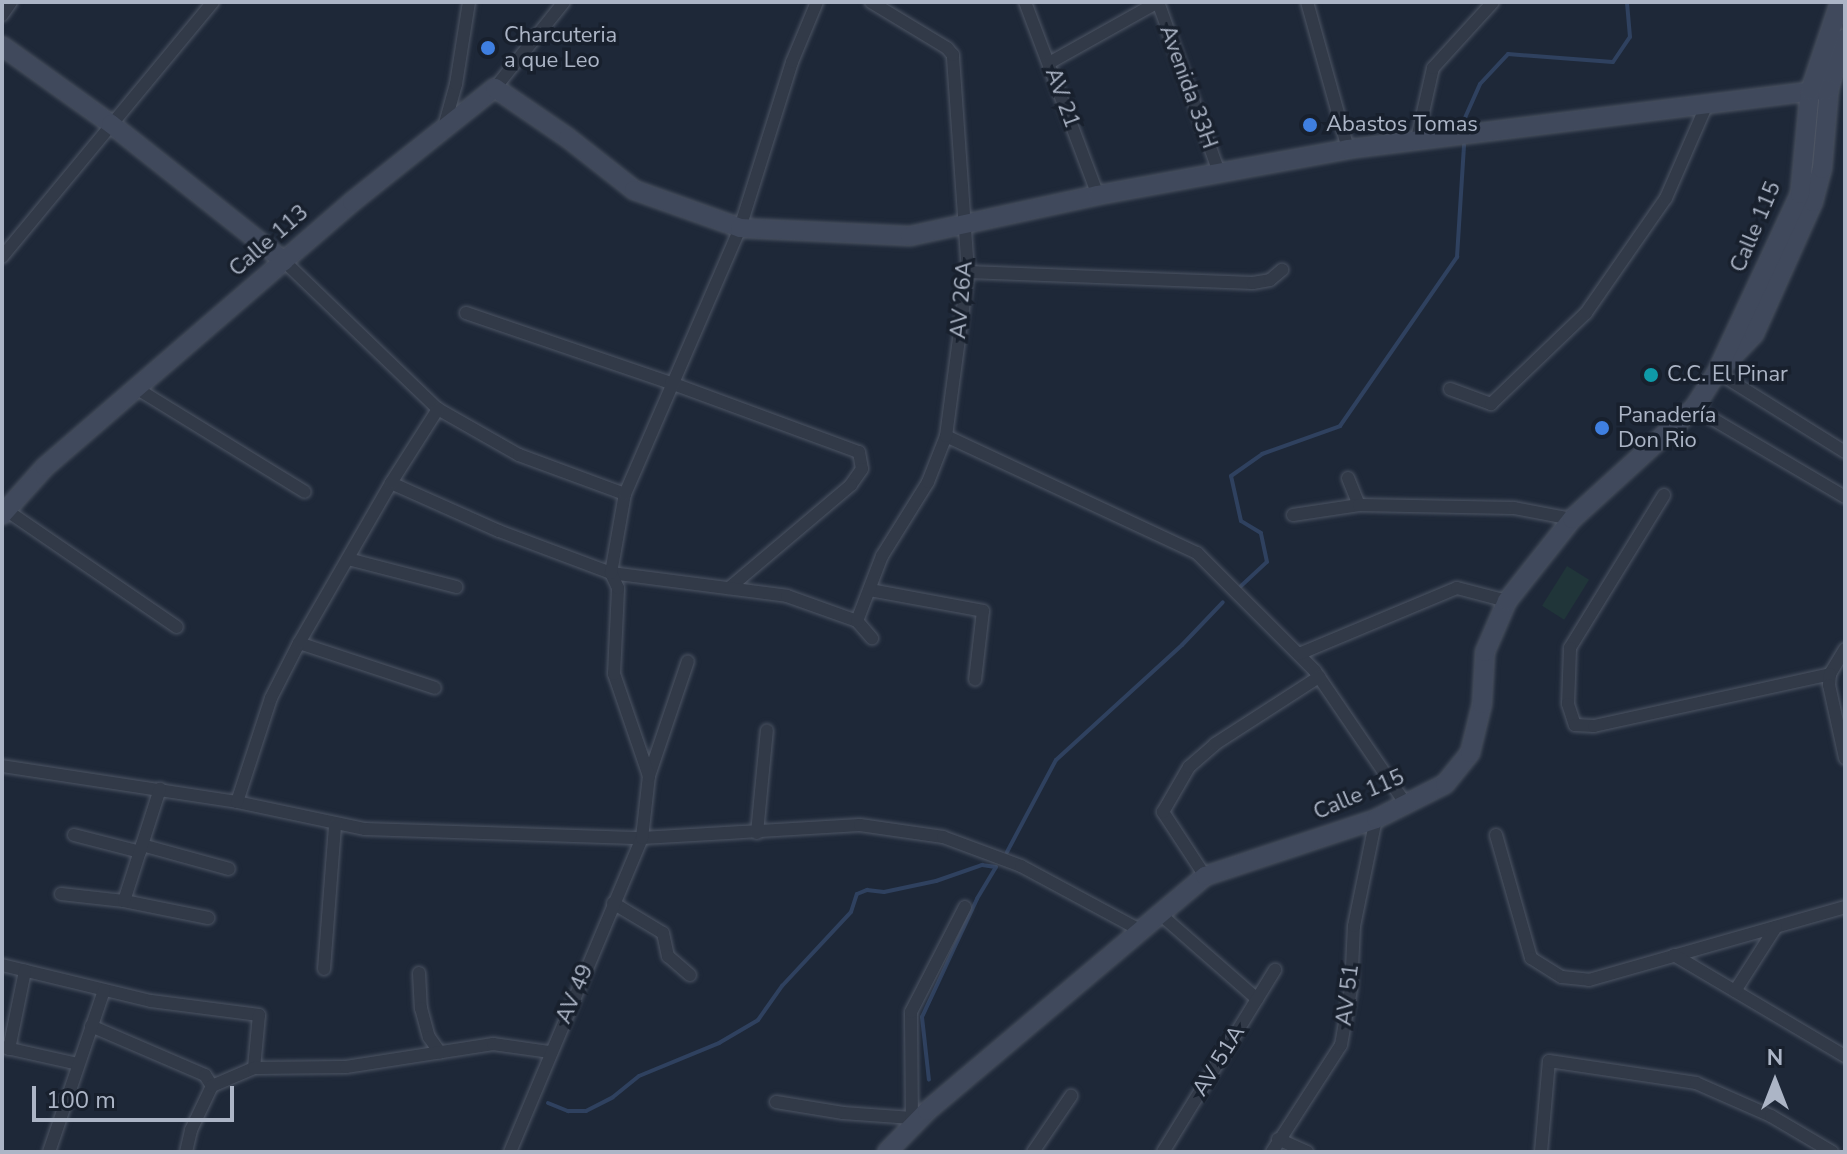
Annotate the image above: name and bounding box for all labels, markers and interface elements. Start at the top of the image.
place label: Charcuteria a que Leo [504,22,617,74]
street label: Avenida 33H [1153,22,1223,152]
marker: Charcuteria a que Leo [479,39,497,57]
street label: AV 21 [1039,64,1085,132]
place label: Abastos Tomas [1326,112,1478,138]
marker: Abastos Tomas [1301,116,1319,134]
street label: Calle 115 [1725,178,1787,276]
street label: Calle 113 [224,200,314,282]
street label: AV 26A [945,260,979,340]
place label: C.C. El Pinar [1667,362,1788,388]
marker: C.C. El Pinar [1642,366,1660,384]
place label: Panadería Don Rio [1618,402,1716,454]
marker: Panadería Don Rio [1593,419,1611,437]
street label: Calle 115 [1310,764,1408,826]
street label: AV 49 [551,960,599,1028]
street label: AV 51 [1331,963,1365,1027]
street label: AV 51A [1187,1021,1251,1101]
north arrow [1735,1042,1815,1122]
text: N [1767,1043,1783,1073]
scale bar [36,1070,238,1120]
text: 100 m [46,1084,116,1116]

